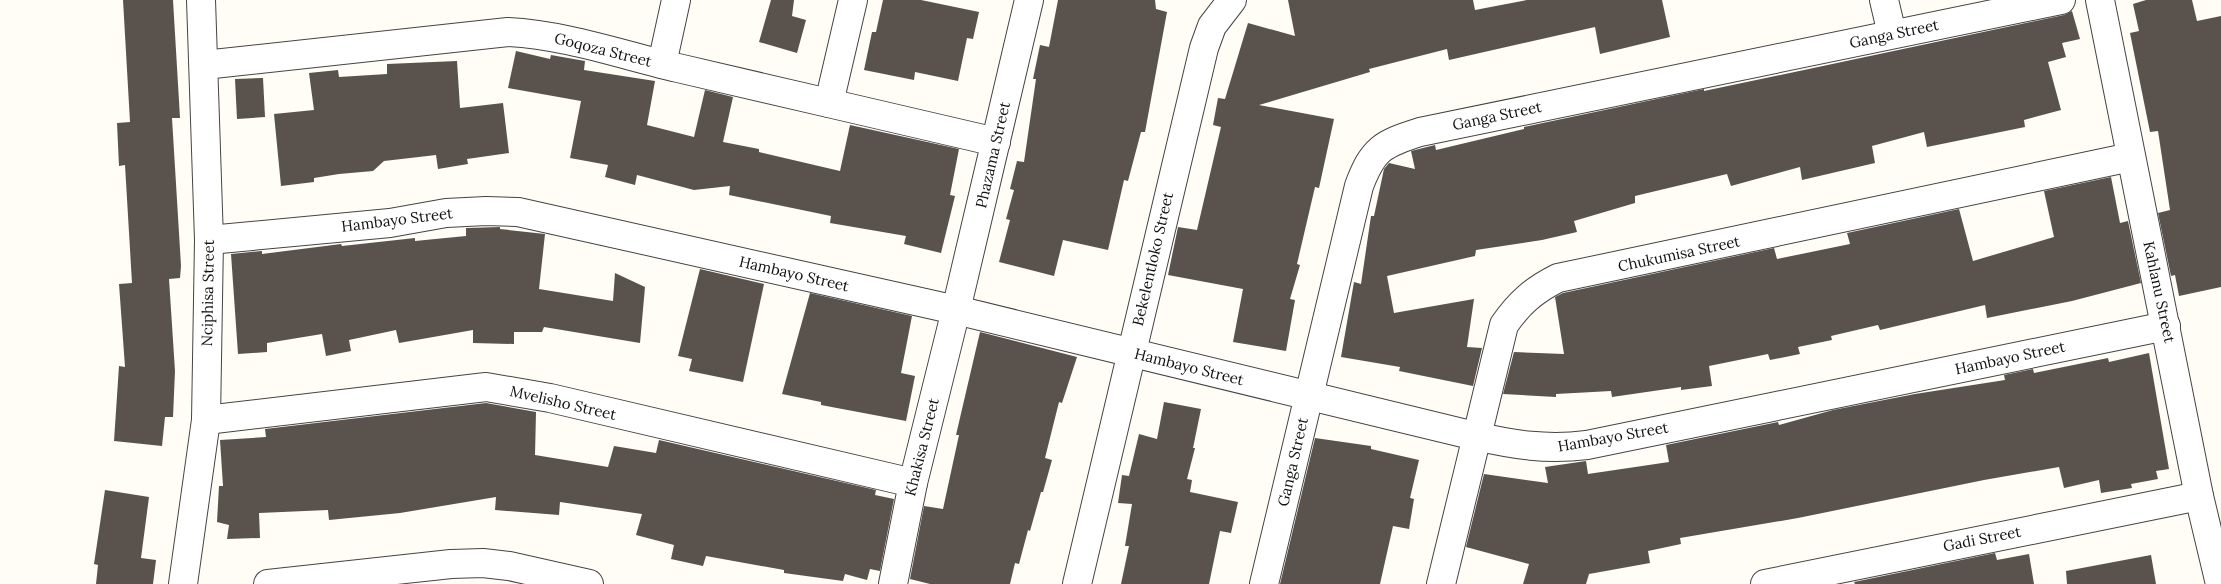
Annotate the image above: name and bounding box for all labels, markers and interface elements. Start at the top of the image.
street label: Ganga Street [1848,15,1940,52]
street label: Goqoza Street [553,28,654,71]
street label: Ganga Street [1451,97,1543,134]
street label: Phazama Street [971,100,1014,210]
street label: Bekelentloko Street [1128,190,1177,328]
street label: Hambayo Street [340,203,454,236]
street label: Chukumisa Street [1616,231,1742,276]
street label: Nciphisa Street [197,239,218,347]
street label: Kahlanu Street [2139,239,2180,345]
street label: Hambayo Street [737,252,851,295]
street label: Hambayo Street [1953,337,2067,378]
street label: Hambayo Street [1132,344,1246,389]
street label: Mvelisho Street [508,381,618,424]
street label: Khakisa Street [900,396,943,498]
street label: Ganga Street [1273,415,1312,508]
street label: Hambayo Street [1556,417,1670,456]
street label: Gadi Street [1941,522,2023,555]

